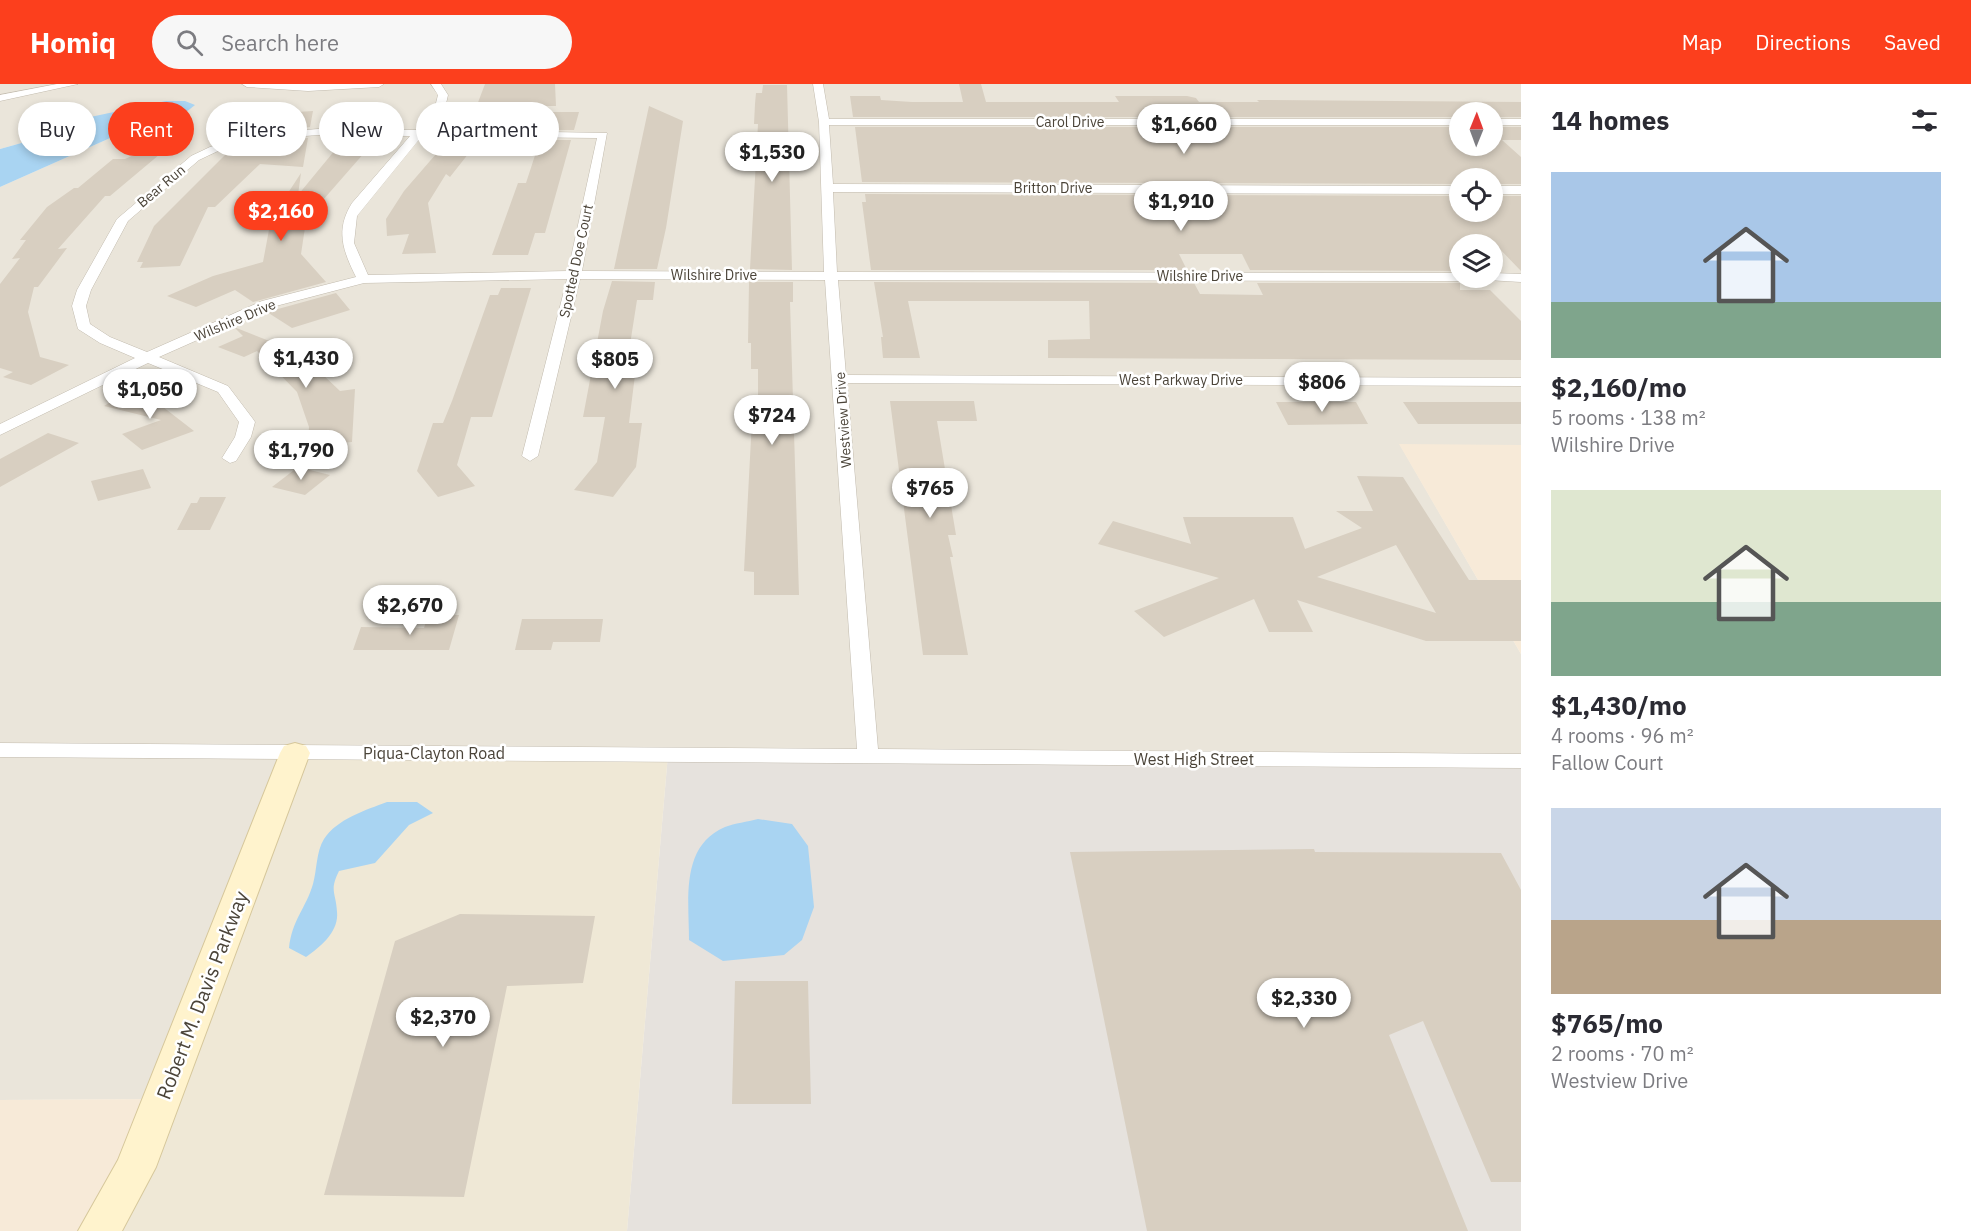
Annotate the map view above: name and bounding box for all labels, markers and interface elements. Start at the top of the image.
search box [152,15,572,69]
text: Homiq [30,24,116,61]
icon: search [173,26,206,59]
text: Search here [221,28,339,57]
text: Map [1682,28,1722,56]
text: Directions [1755,28,1851,56]
text: Saved [1884,28,1941,56]
chip: Buy [18,102,96,156]
chip: Rent [108,102,194,156]
chip: Filters [206,102,307,156]
chip: New [319,102,404,156]
chip: Apartment [416,102,559,156]
north arrow [1449,102,1503,156]
map controls [1449,102,1503,288]
text: 14 homes [1551,103,1669,137]
pin: $1,660 [1135,104,1233,155]
icon: filters [1908,104,1941,137]
text: $1,660 [1151,110,1217,137]
street label: Carol Drive [1036,113,1105,131]
pin: $1,530 [723,132,821,183]
text: $1,530 [739,138,805,165]
street label: Bear Run [133,161,189,211]
button: locate [1449,168,1503,222]
street label: Britton Drive [1013,179,1093,197]
pin: $1,910 [1132,181,1230,232]
text: $1,910 [1148,187,1214,214]
pin: $2,160 [232,191,330,242]
text: $2,160 [248,197,314,224]
street label: Spotted Doe Court [555,202,597,319]
icon: home [1692,211,1800,319]
button: layers [1449,234,1503,288]
street label: Wilshire Drive [671,266,758,284]
street label: Wilshire Drive [1157,267,1244,285]
street label: Wilshire Drive [192,295,279,345]
pin: $1,430 [257,338,355,389]
pin: $805 [579,339,651,390]
text: $1,430 [273,344,339,371]
text: $805 [591,345,639,372]
pin: $806 [1286,362,1358,413]
text: $806 [1298,368,1346,395]
pin: $1,050 [101,369,199,420]
text: $2,160/mo [1551,370,1687,404]
street label: Westview Drive [831,371,855,469]
street label: West Parkway Drive [1119,371,1243,389]
text: $1,050 [117,375,183,402]
pin: $724 [736,395,808,446]
text: $724 [748,401,796,428]
text: 5 rooms · 138 m² [1551,404,1706,431]
pin: $1,790 [252,430,350,481]
text: Wilshire Drive [1551,431,1675,458]
text: $1,790 [268,436,334,463]
pin: $765 [894,468,966,519]
text: $765 [906,474,954,501]
icon: home [1692,529,1800,637]
pin: $2,670 [361,585,459,636]
text: $2,670 [377,591,443,618]
text: $1,430/mo [1551,688,1687,722]
text: 4 rooms · 96 m² [1551,722,1694,749]
street label: Piqua-Clayton Road [363,743,505,763]
street label: West High Street [1134,749,1254,769]
text: Fallow Court [1551,749,1663,776]
icon: home [1692,847,1800,955]
street label: Robert M. Davis Parkway [150,887,254,1103]
pin: $2,330 [1255,978,1353,1029]
text: $2,330 [1271,984,1337,1011]
pin: $2,370 [394,997,492,1048]
text: $2,370 [410,1003,476,1030]
text: $765/mo [1551,1006,1663,1040]
text: 2 rooms · 70 m² [1551,1040,1694,1067]
text: Westview Drive [1551,1067,1688,1094]

